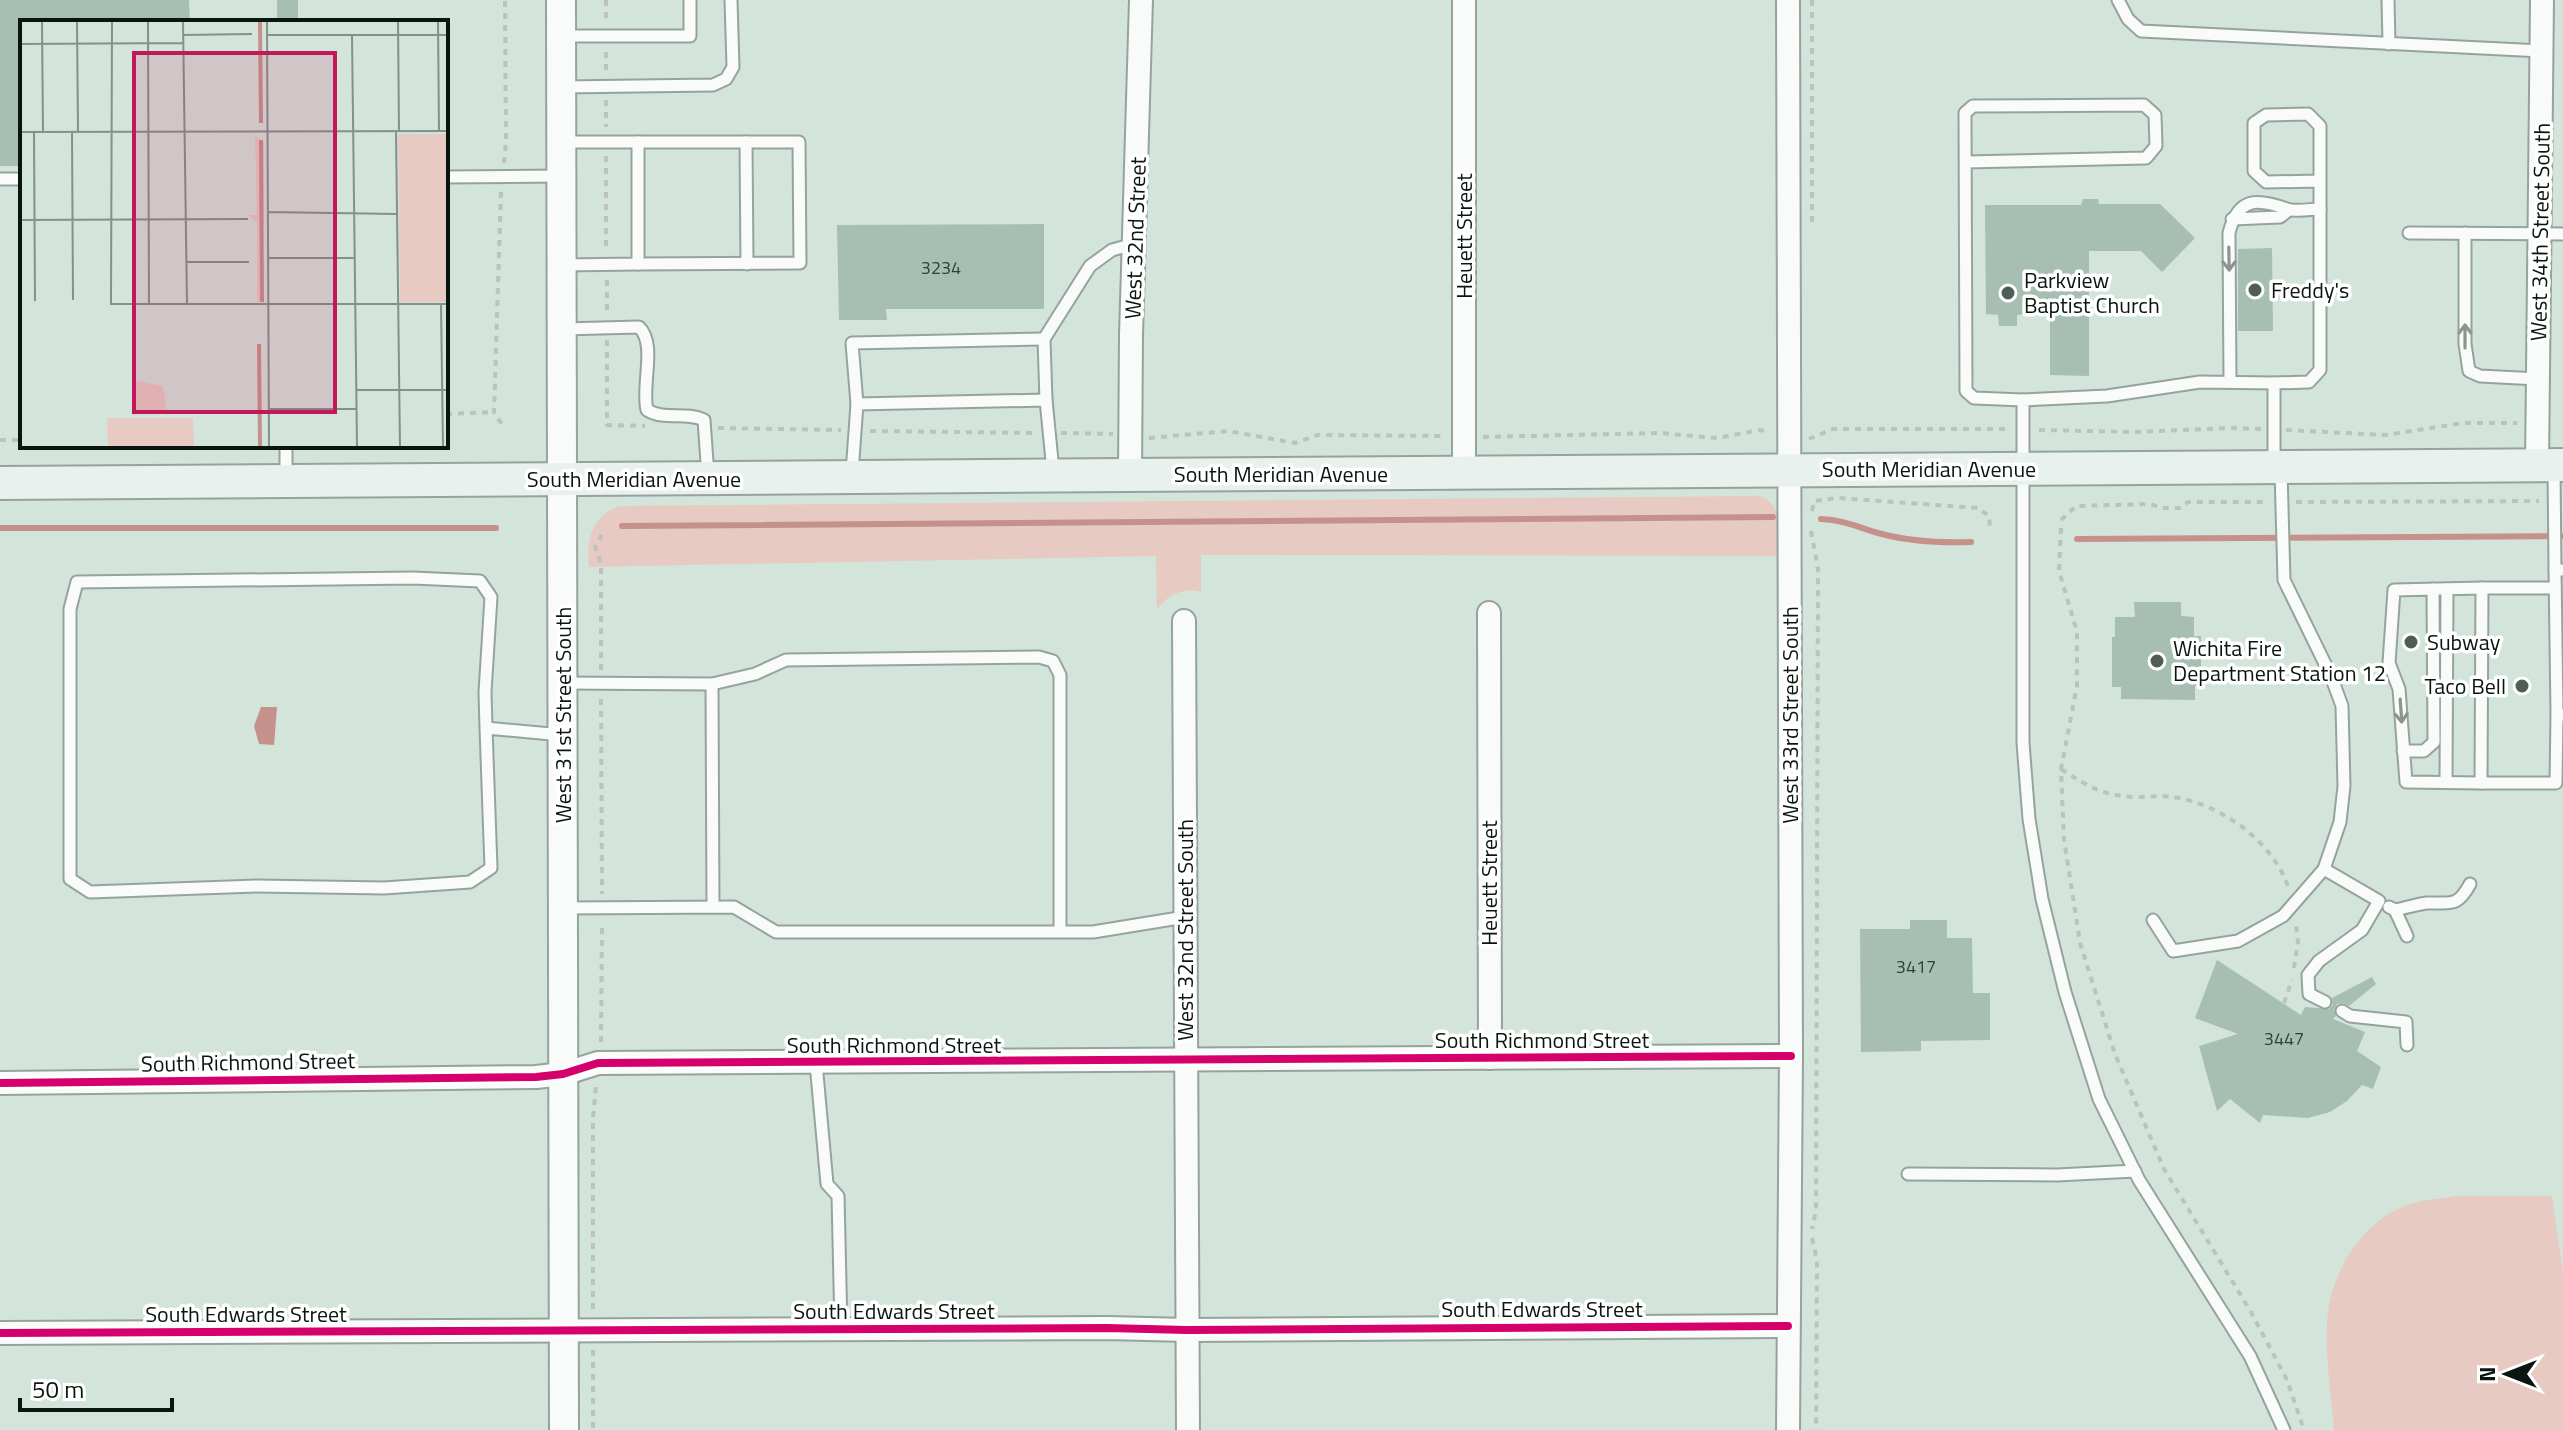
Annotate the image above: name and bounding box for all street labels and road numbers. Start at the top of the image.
street label: West 34th Street South [2521,123,2559,341]
street label: West 32nd Street [1115,156,1155,320]
street label: Heuett Street [1447,173,1481,299]
street label: South Meridian Avenue [1822,452,2036,486]
street label: South Meridian Avenue [1174,457,1388,491]
street label: South Meridian Avenue [527,462,741,496]
street label: West 33rd Street South [1773,606,1807,824]
street label: West 31st Street South [546,607,580,823]
street label: West 32nd Street South [1168,819,1202,1041]
street label: Heuett Street [1472,820,1506,946]
street label: South Richmond Street [1435,1023,1649,1057]
street label: South Richmond Street [787,1028,1001,1062]
street label: South Richmond Street [141,1043,356,1081]
street label: South Edwards Street [1441,1292,1643,1326]
street label: South Edwards Street [793,1294,995,1328]
street label: South Edwards Street [145,1297,347,1331]

